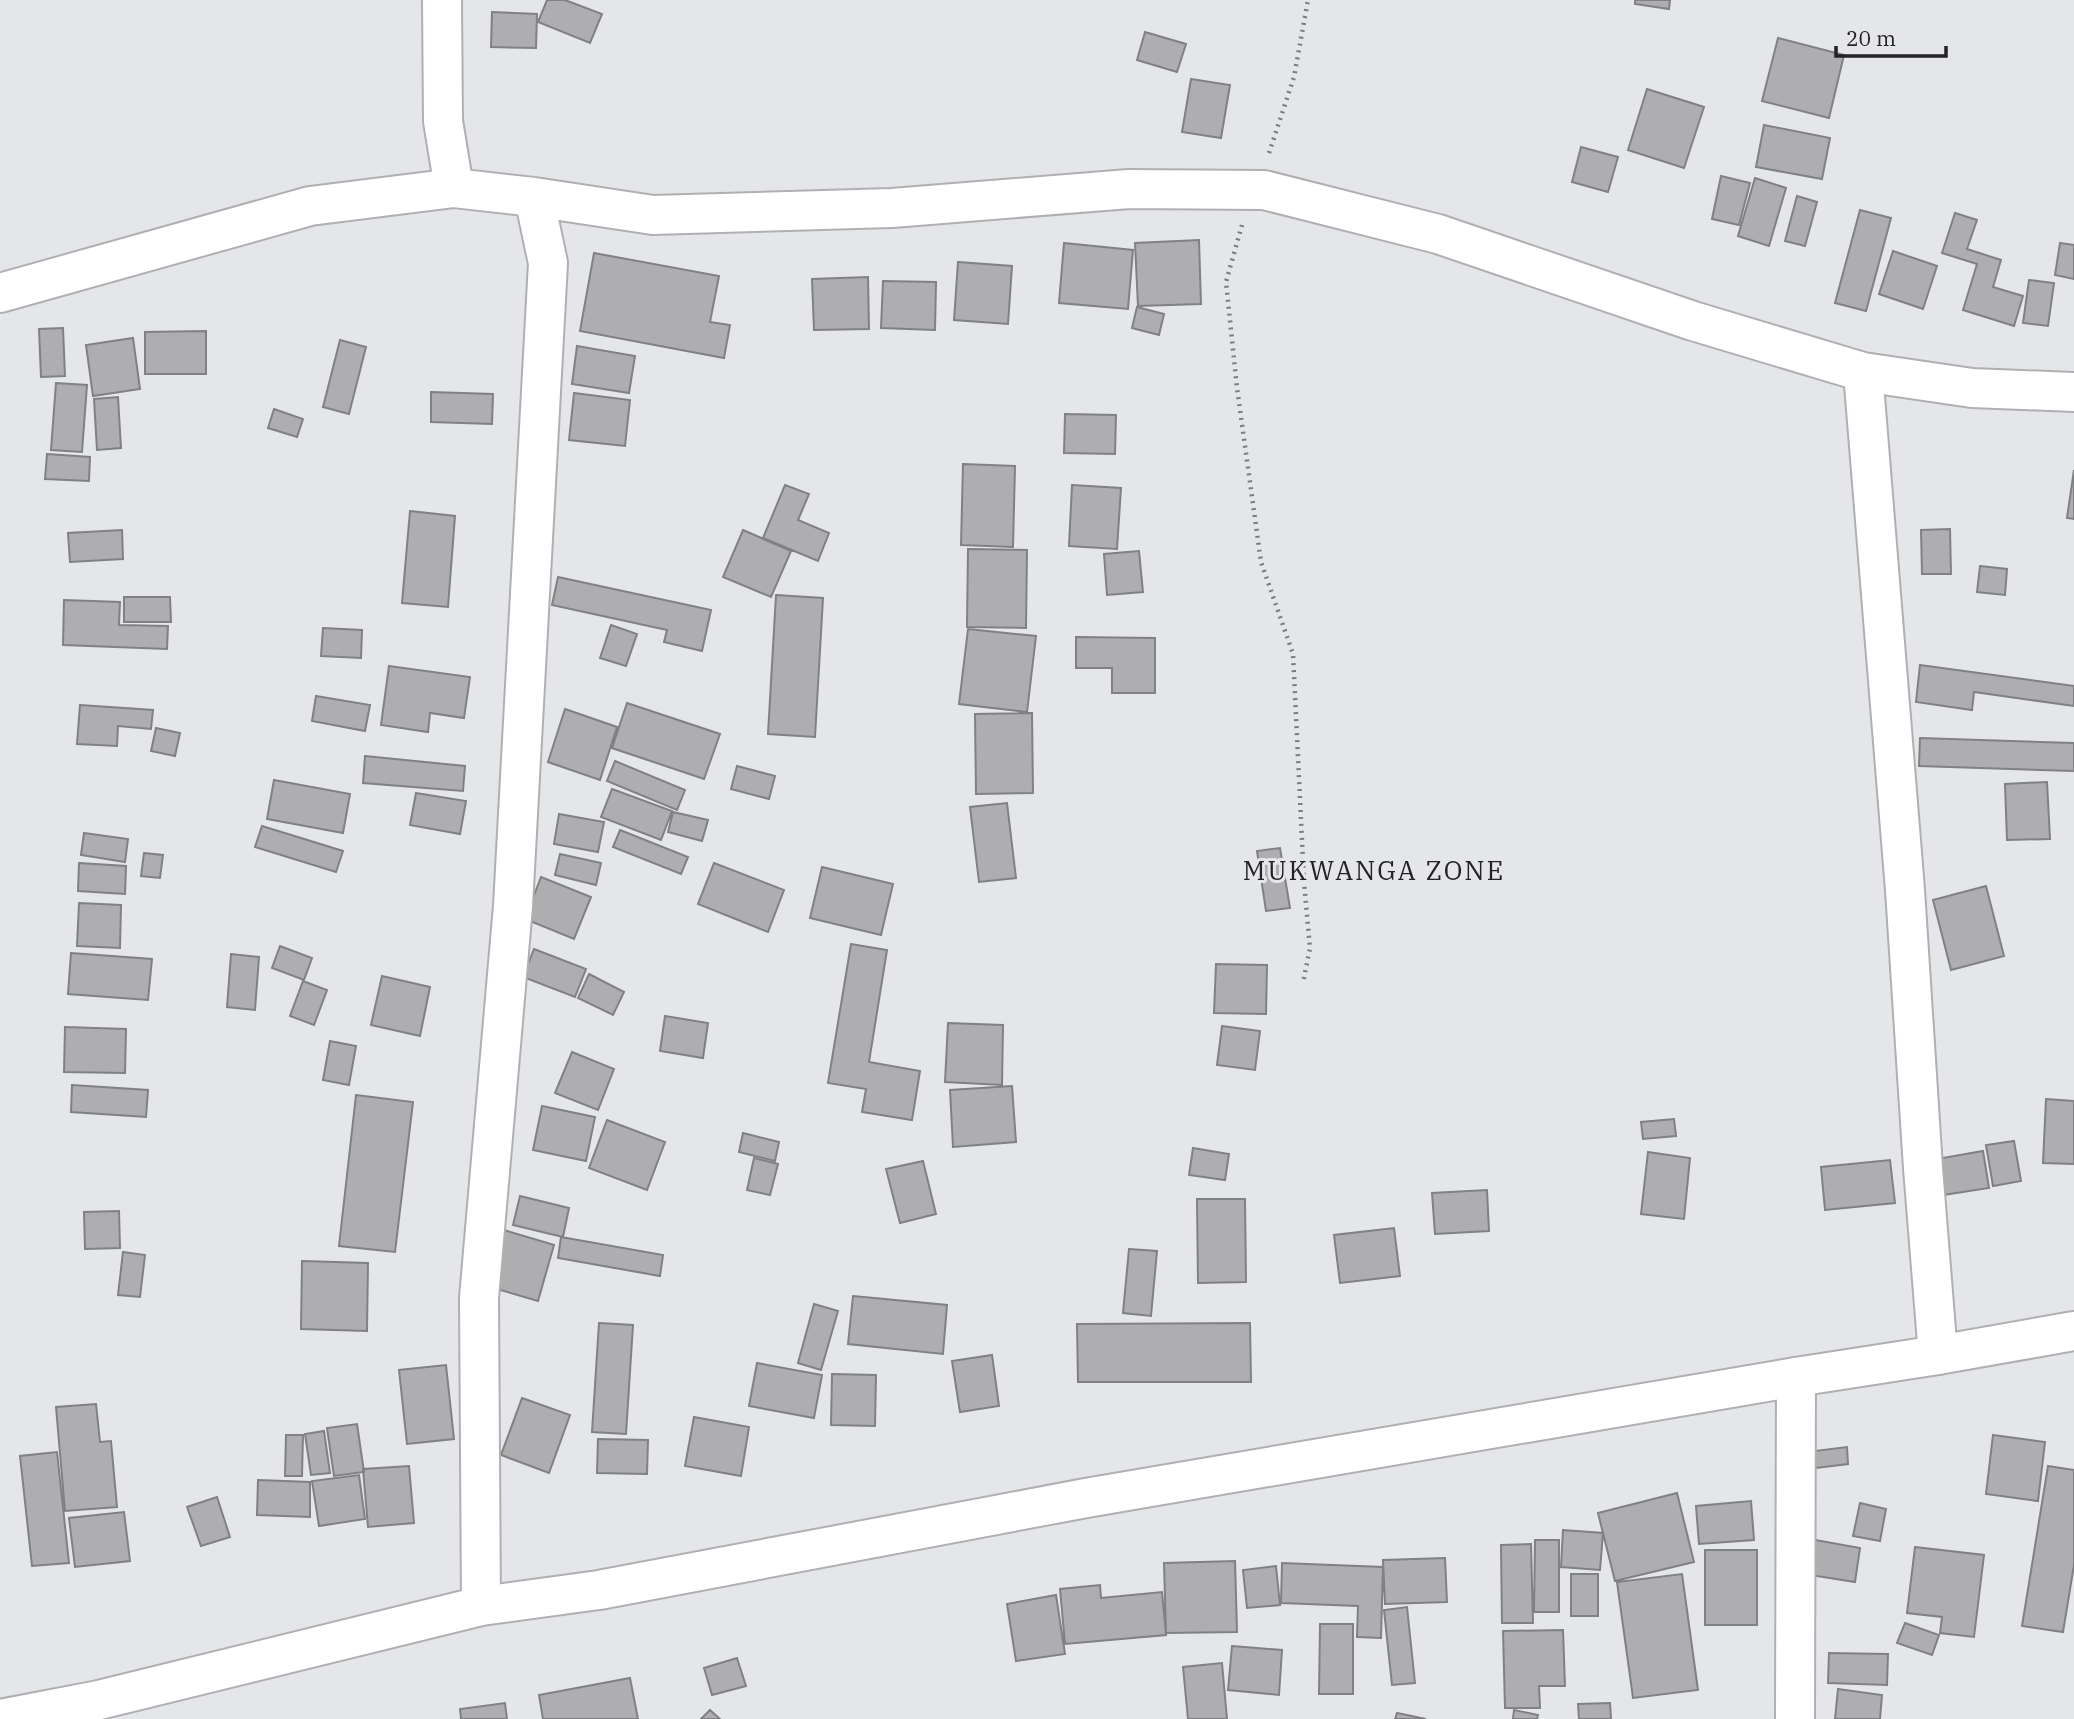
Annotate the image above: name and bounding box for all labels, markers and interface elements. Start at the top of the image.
scale bar [1836,14,1946,58]
text: 20 m [1846,24,1896,52]
district label: MUKWANGA ZONE [1243,853,1505,887]

